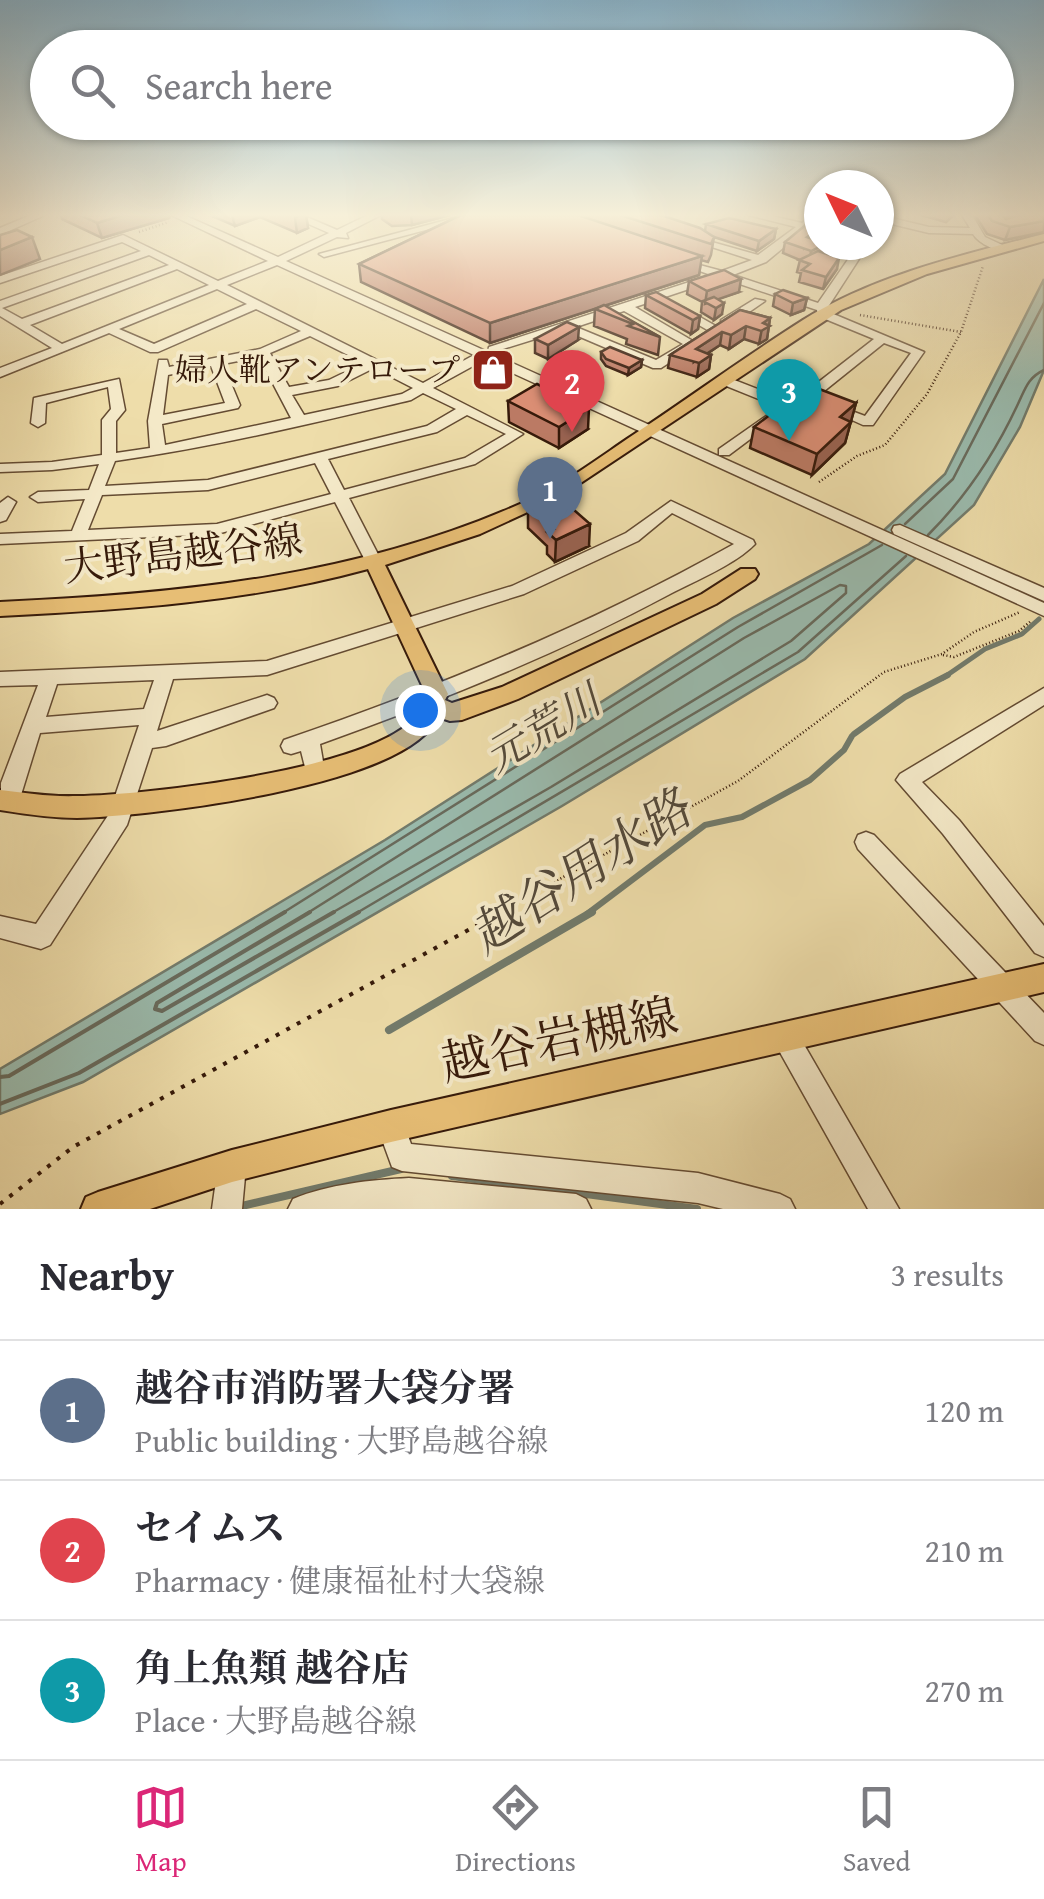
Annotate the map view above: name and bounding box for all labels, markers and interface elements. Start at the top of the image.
search box [30,30,1014,140]
text: Search here [145,57,333,113]
icon: search [65,58,120,113]
north arrow [804,170,894,260]
place label: 婦人靴アンテロープ [175,346,460,393]
shop icon: 婦人靴アンテロープ [470,347,516,393]
pin: 2 [540,350,604,432]
pin: 3 [756,358,822,441]
pin: 1 [518,456,582,539]
street label: 大野島越谷線 [60,509,306,596]
water label: 元荒川 [472,667,615,786]
your location [395,685,446,736]
water label: 越谷用水路 [455,770,707,969]
street label: 越谷岩槻線 [434,979,684,1098]
text: Nearby [40,1244,174,1305]
text: 3 results [891,1251,1004,1298]
text: 越谷市消防署大袋分署 [135,1359,515,1415]
text: 1 [64,1387,81,1434]
text: 120 m [925,1387,1004,1434]
text: Public building · 大野島越谷線 [135,1417,549,1464]
text: セイムス [135,1499,286,1555]
text: 2 [64,1527,81,1574]
text: 210 m [925,1527,1004,1574]
text: Pharmacy · 健康福祉村大袋線 [135,1557,545,1604]
text: 角上魚類 越谷店 [135,1639,409,1695]
text: 3 [64,1667,81,1714]
text: 270 m [925,1667,1004,1714]
text: Place · 大野島越谷線 [135,1697,417,1744]
tab: Map [133,1780,188,1881]
tab: Directions [455,1780,576,1881]
tab: Saved [843,1780,911,1881]

